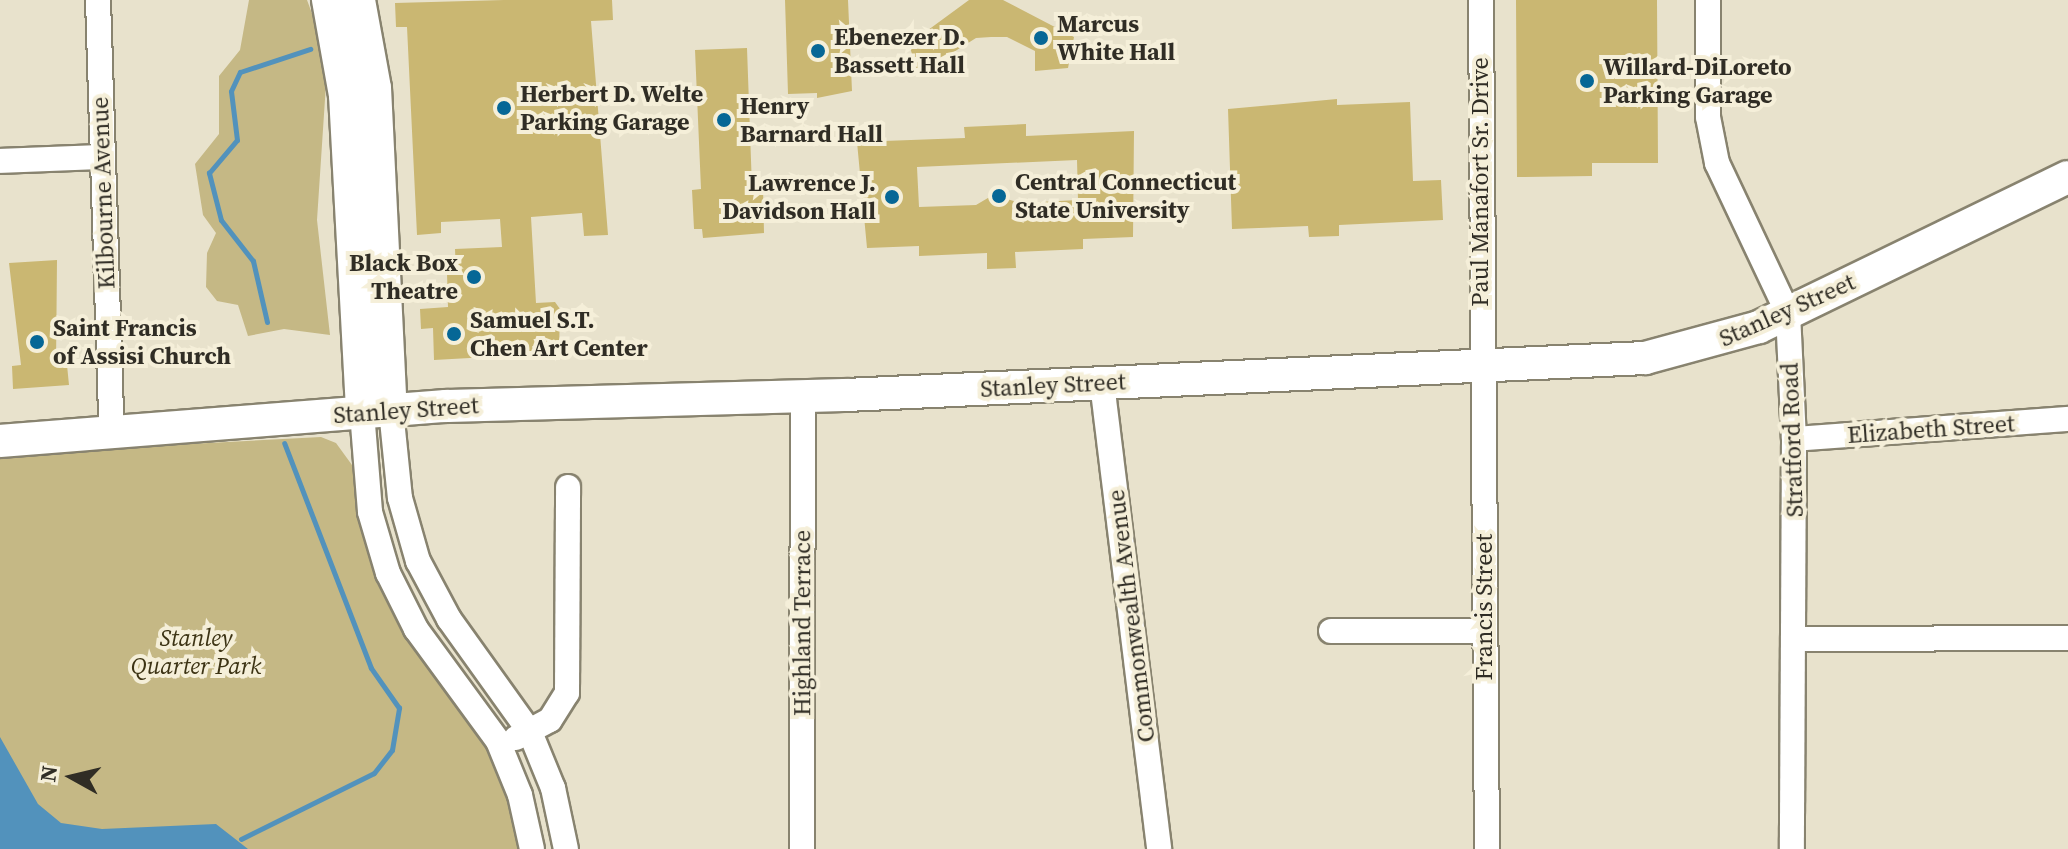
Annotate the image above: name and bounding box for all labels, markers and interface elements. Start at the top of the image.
place label: Marcus White Hall [1057,10,1175,66]
place label: Ebenezer D. Bassett Hall [834,23,966,79]
marker: Marcus White Hall [1032,29,1050,47]
marker: Ebenezer D. Bassett Hall [809,42,827,60]
place label: Willard-DiLoreto Parking Garage [1603,53,1792,109]
street label: Paul Manafort Sr. Drive [1466,57,1494,307]
marker: Willard-DiLoreto Parking Garage [1578,72,1596,90]
place label: Herbert D. Welte Parking Garage [520,80,704,136]
place label: Henry Barnard Hall [740,92,883,148]
street label: Kilbourne Avenue [85,96,121,290]
marker: Herbert D. Welte Parking Garage [495,99,513,117]
marker: Henry Barnard Hall [715,111,733,129]
place label: Central Connecticut State University [1015,168,1236,224]
place label: Lawrence J. Davidson Hall [722,169,876,225]
marker: Central Connecticut State University [990,187,1008,205]
marker: Lawrence J. Davidson Hall [883,188,901,206]
place label: Black Box Theatre [349,249,458,305]
street label: Stanley Street [1715,267,1859,353]
marker: Black Box Theatre [465,268,483,286]
place label: Samuel S.T. Chen Art Center [470,306,648,362]
place label: Saint Francis of Assisi Church [53,314,231,370]
marker: Samuel S.T. Chen Art Center [445,325,463,343]
marker: Saint Francis of Assisi Church [28,333,46,351]
street label: Stratford Road [1775,362,1809,518]
street label: Stanley Street [980,367,1126,403]
street label: Stanley Street [332,391,480,429]
street label: Elizabeth Street [1846,409,2016,449]
street label: Commonwealth Avenue [1101,488,1161,744]
street label: Highland Terrace [788,530,816,716]
street label: Francis Street [1470,534,1498,680]
park label: Stanley Quarter Park [131,624,261,680]
north arrow [32,737,112,817]
text: N [32,764,64,784]

